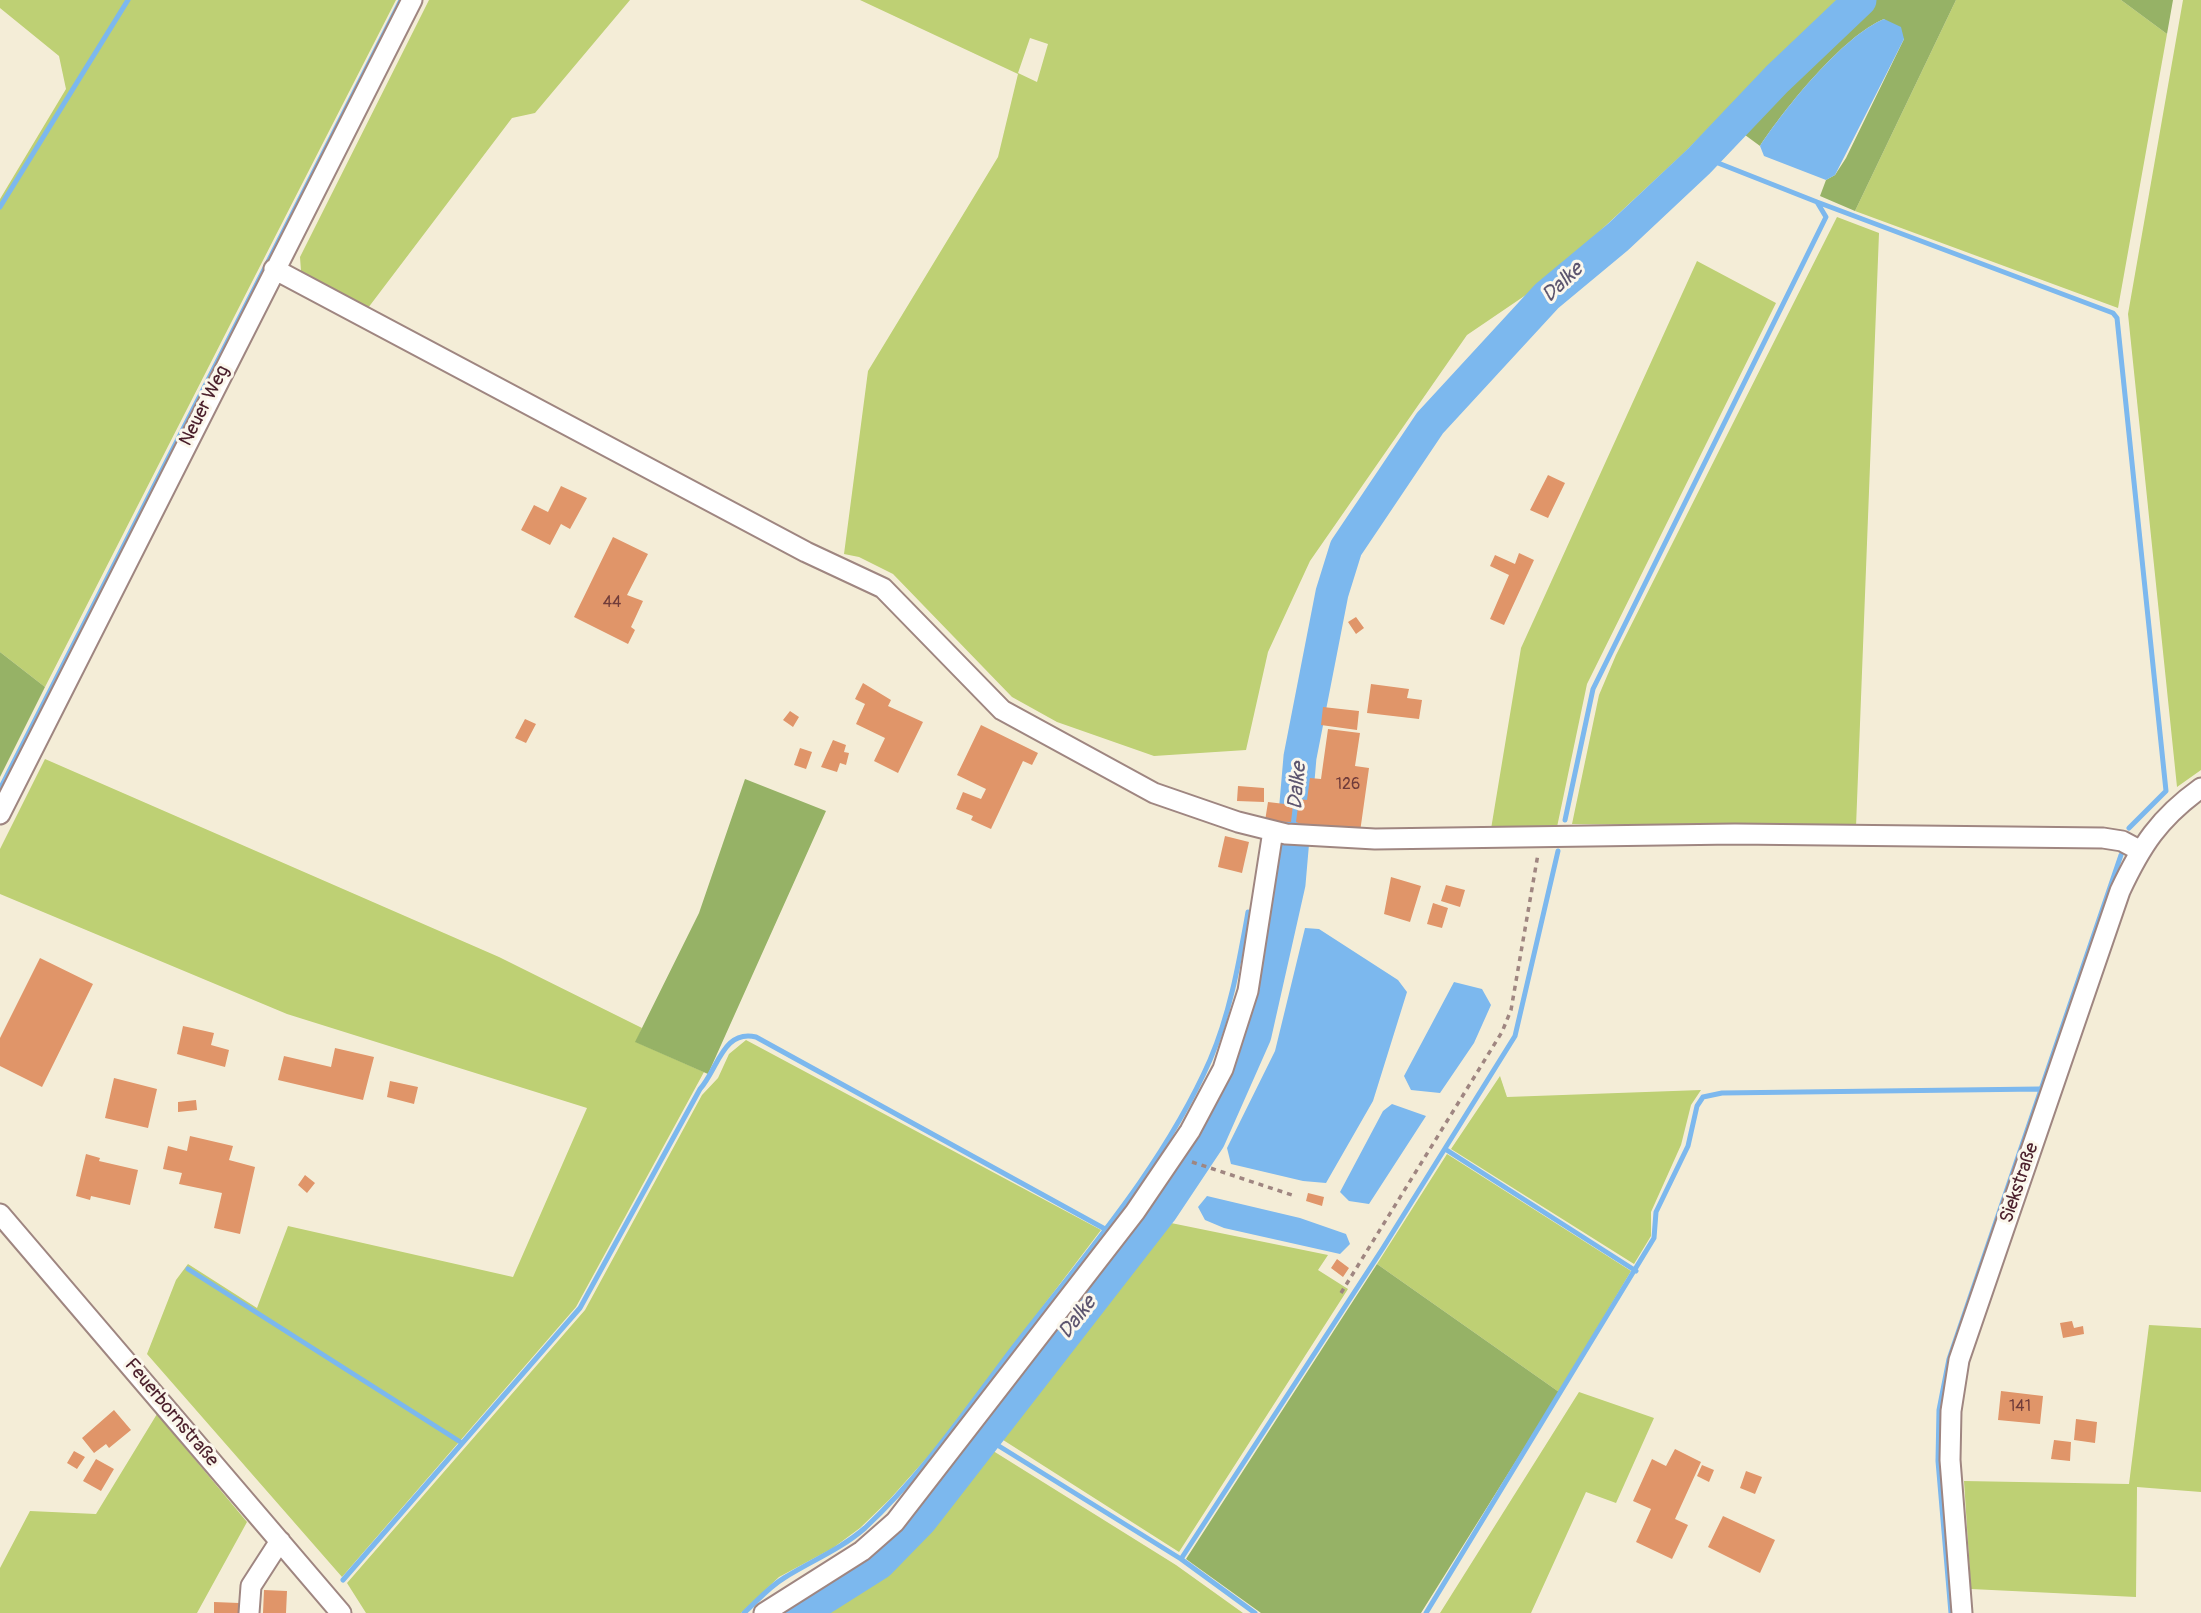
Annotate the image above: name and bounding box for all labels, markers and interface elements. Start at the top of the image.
water label: Dalke [1537,258,1589,308]
street label: Neuer Weg [175,362,235,450]
house number: 44 [603,593,621,613]
water label: Dalke [1283,761,1313,811]
house number: 126 [1336,775,1360,795]
street label: Siekstraße [1996,1140,2044,1226]
water label: Dalke [1054,1292,1102,1344]
street label: Feuerbornstraße [119,1354,223,1472]
house number: 141 [2009,1397,2031,1417]

